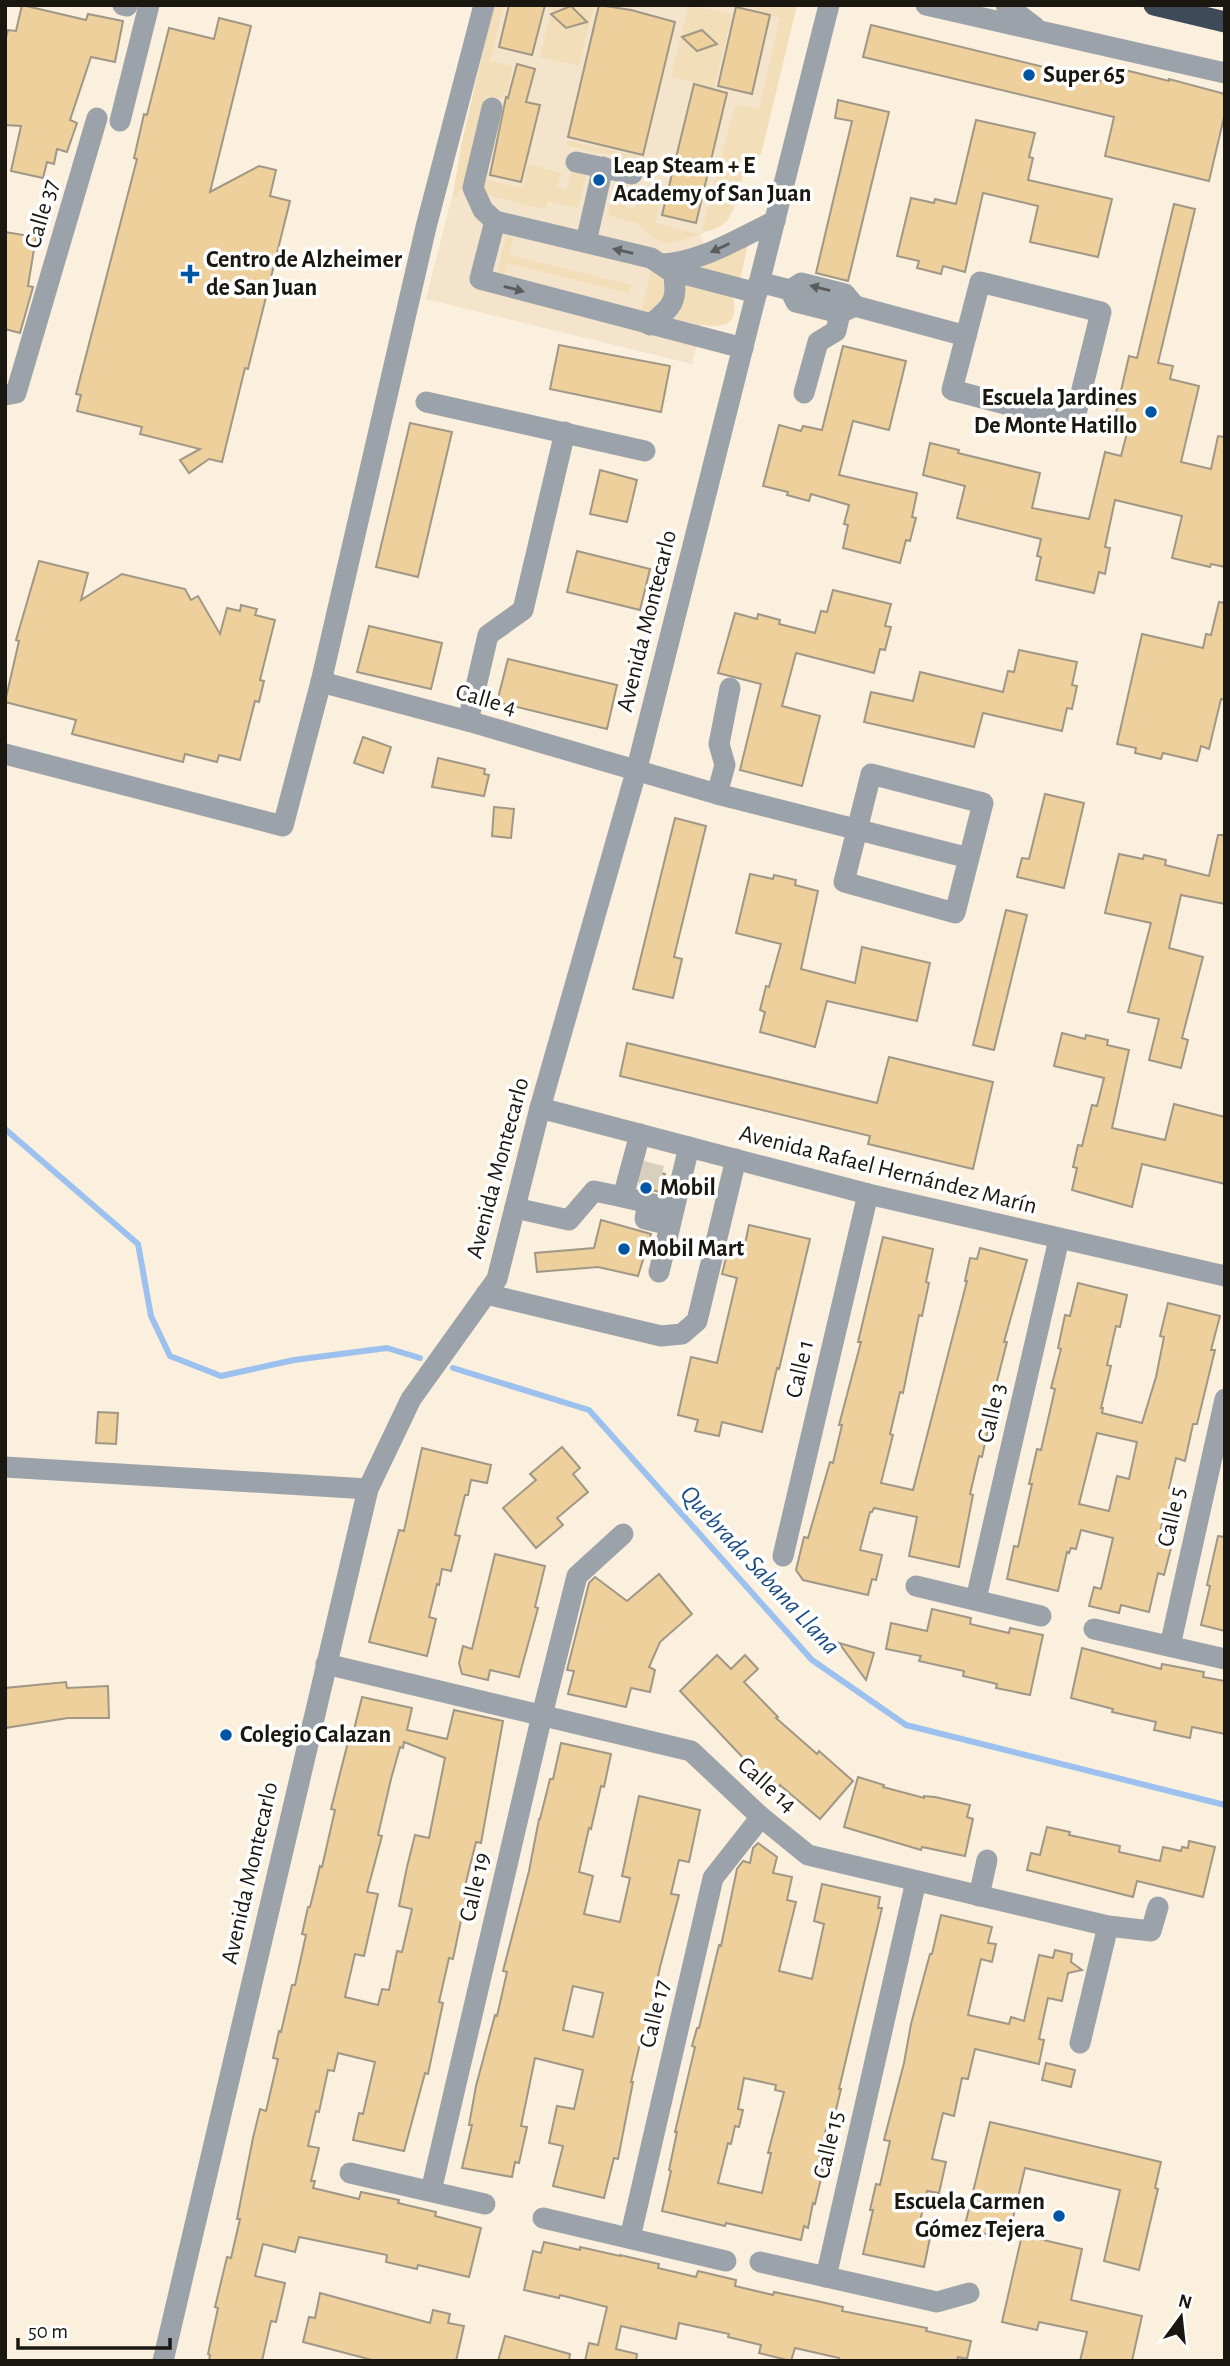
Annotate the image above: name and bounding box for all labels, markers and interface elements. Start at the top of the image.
place label: Super 65 [1043,63,1125,87]
marker: Super 65 [1021,67,1037,83]
place label: Leap Steam + E Academy of San Juan [613,154,811,206]
marker: Leap Steam + E Academy of San Juan [591,172,607,188]
street label: Calle 37 [21,177,63,251]
one-way arrow [709,242,730,253]
one-way arrow [612,245,634,256]
place label: Centro de Alzheimer de San Juan [206,248,403,300]
marker: Centro de Alzheimer de San Juan [180,264,200,284]
one-way arrow [808,282,830,293]
one-way arrow [504,284,525,294]
place label: Escuela Jardines De Monte Hatillo [974,386,1137,438]
marker: Escuela Jardines De Monte Hatillo [1143,404,1159,420]
street label: Avenida Montecarlo [613,528,681,714]
street label: Calle 4 [453,680,519,720]
street label: Avenida Montecarlo [462,1075,534,1261]
street label: Avenida Rafael Hernández Marín [737,1121,1039,1219]
place label: Mobil [660,1176,716,1200]
marker: Mobil [638,1180,654,1196]
place label: Mobil Mart [638,1237,744,1261]
marker: Mobil Mart [616,1241,632,1257]
street label: Calle 1 [782,1338,818,1400]
street label: Calle 3 [974,1381,1010,1445]
water label: Quebrada Sabana Llana [675,1480,845,1660]
street label: Calle 5 [1154,1485,1190,1549]
place label: Colegio Calazan [240,1723,391,1747]
marker: Colegio Calazan [218,1727,234,1743]
street label: Calle 14 [733,1753,801,1817]
street label: Avenida Montecarlo [217,1780,283,1966]
street label: Calle 19 [455,1850,495,1924]
street label: Calle 17 [636,1978,674,2050]
street label: Calle 15 [810,2109,848,2181]
place label: Escuela Carmen Gómez Tejera [894,2190,1045,2242]
marker: Escuela Carmen Gómez Tejera [1051,2208,1067,2224]
north arrow [1146,2282,1216,2352]
text: N [1176,2291,1194,2313]
scale bar [18,2306,170,2350]
text: 50 m [28,2321,68,2342]

